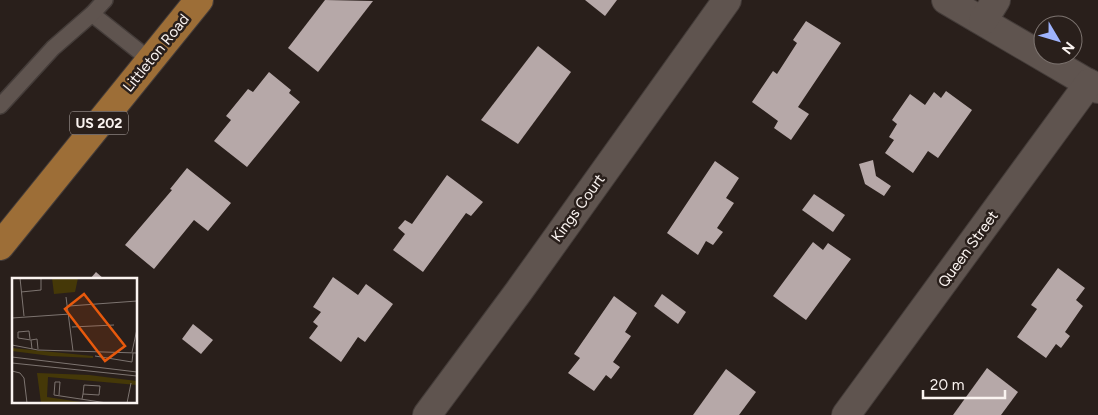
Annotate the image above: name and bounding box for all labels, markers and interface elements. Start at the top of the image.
street label: Littleton Road [119,10,193,96]
north arrow [1033,15,1083,65]
text: N [1058,38,1078,57]
road number: US 202 [70,112,128,134]
street label: Kings Court [547,170,609,245]
street label: Queen Street [934,207,1002,291]
inset map [12,278,138,402]
scale bar [923,368,1006,400]
text: 20 m [930,376,964,394]

